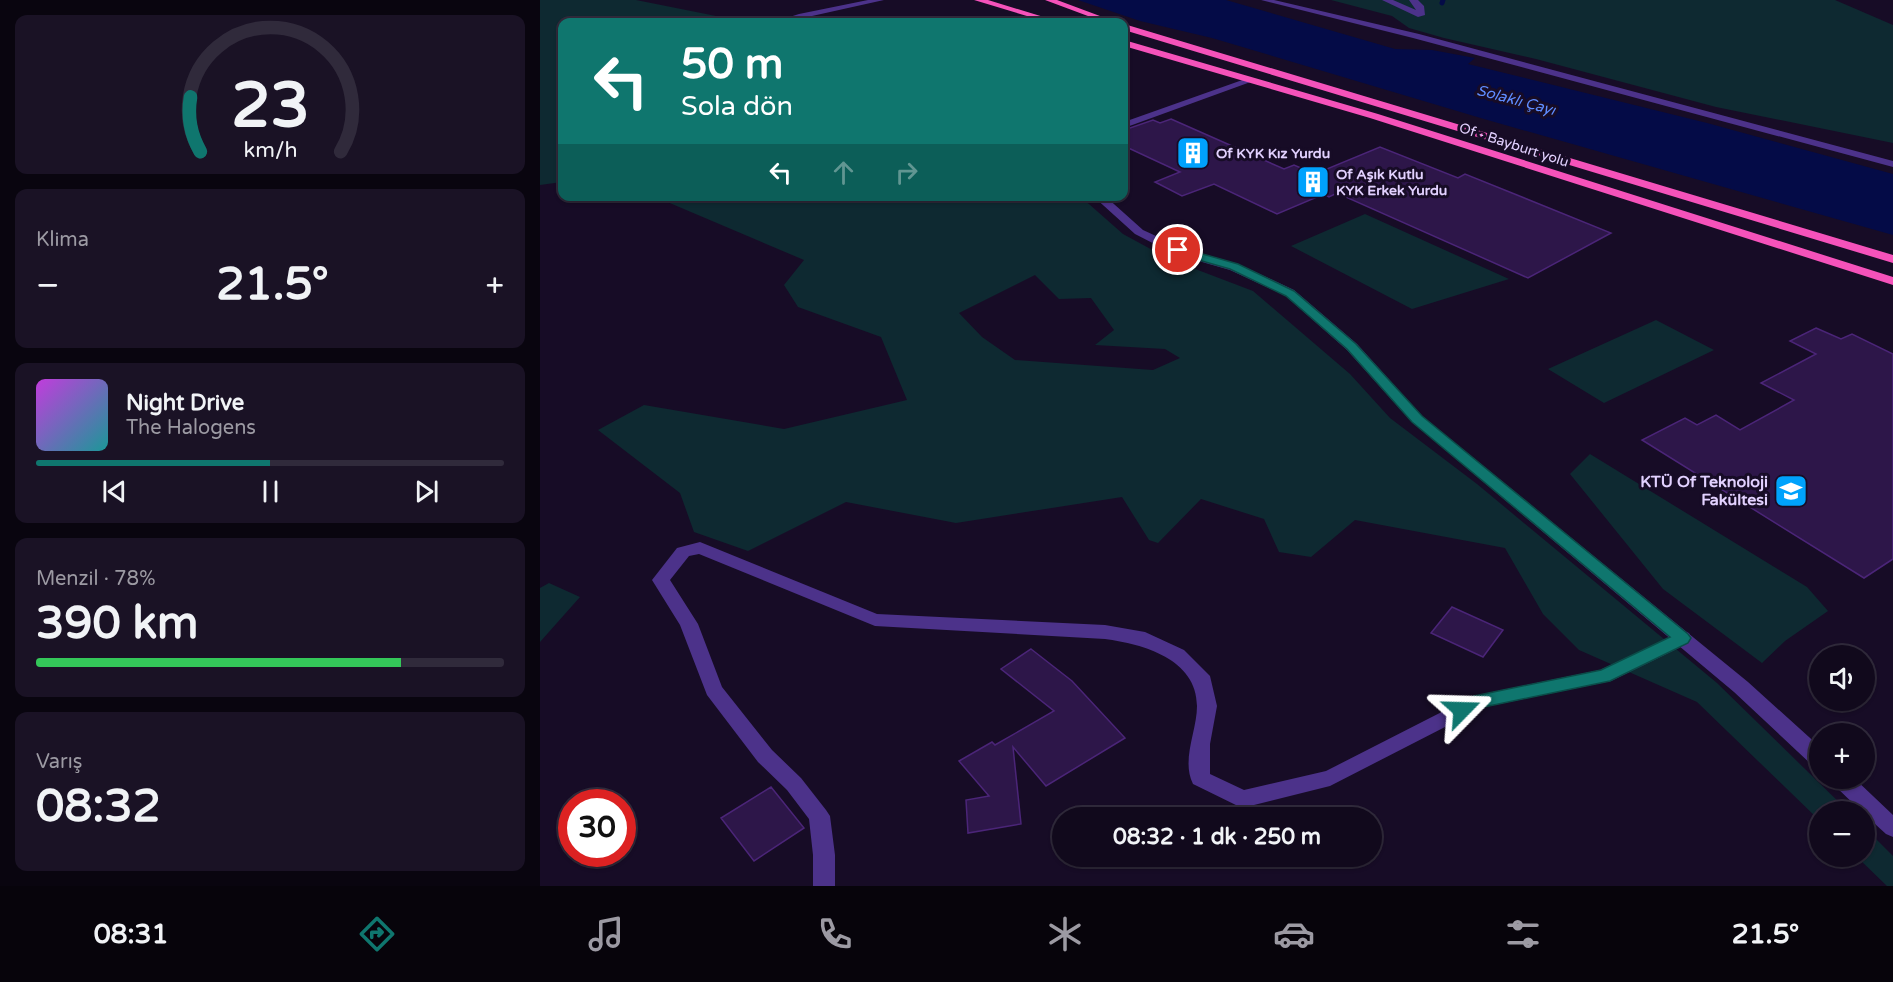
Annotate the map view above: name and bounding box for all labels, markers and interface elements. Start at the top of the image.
text: 50 m [681,39,783,90]
icon: left [582,42,660,120]
text: 23 [231,69,309,144]
water label: Solaklı Çayı [1475,81,1558,119]
text: Sola dön [681,90,793,123]
street label: Of - Bayburt yolu [1457,119,1571,171]
building icon: Of KYK Kız Yurdu [1175,135,1211,171]
text: km/h [243,137,297,163]
place label: Of KYK Kız Yurdu [1216,145,1330,162]
icon: left [764,156,797,189]
icon: ahead [827,156,860,189]
icon: right [890,156,923,189]
building icon: Of Aşık Kutlu KYK Erkek Yurdu [1295,164,1331,200]
place label: Of Aşık Kutlu KYK Erkek Yurdu [1336,166,1447,199]
pin [1152,224,1203,275]
text: Klima [36,228,89,252]
icon: arrive [1161,233,1194,266]
text: 21.5° [216,258,329,312]
text: − [36,266,60,305]
text: + [485,266,504,305]
text: Night Drive [126,390,244,416]
text: The Halogens [126,416,256,440]
place label: KTÜ Of Teknoloji Fakültesi [1640,472,1768,510]
school or university icon: KTÜ Of Teknoloji Fakültesi [1773,473,1809,509]
icon: previous [98,475,131,508]
icon: pause [254,475,287,508]
icon: next [410,475,443,508]
text: Menzil · 78% [36,567,155,591]
text: 390 km [36,597,198,651]
map controls [1809,645,1875,867]
button: sound [1809,645,1875,711]
position arrow [1430,678,1494,742]
button: + [1809,723,1875,789]
text: Varış [36,750,82,774]
text: 08:32 [36,780,161,834]
speed limit sign: 30 [558,789,636,867]
button: − [1809,801,1875,867]
text: 08:32 · 1 dk · 250 m [1113,824,1321,850]
icon: directions [356,913,398,955]
icon: music [585,913,627,955]
icon: phone [814,913,856,955]
icon: climate [1044,913,1086,955]
icon: car [1273,913,1315,955]
icon: filters [1502,913,1544,955]
text: 08:31 [94,918,169,951]
text: 21.5° [1732,918,1799,951]

